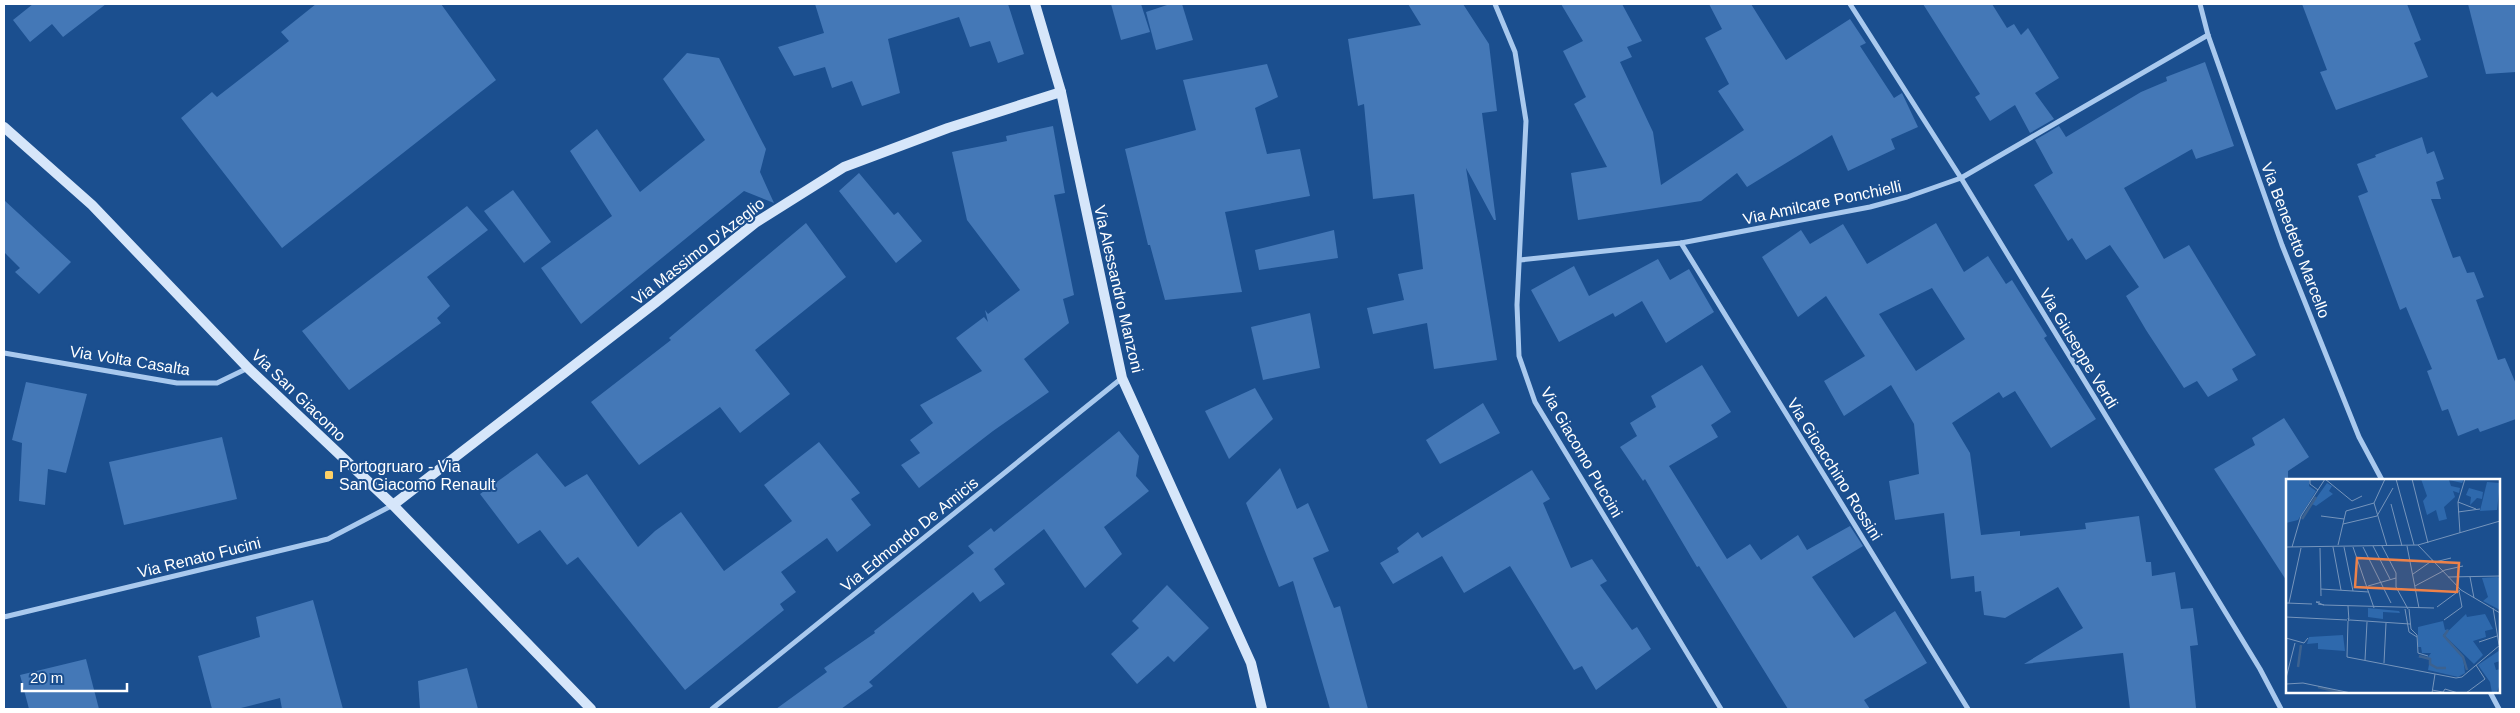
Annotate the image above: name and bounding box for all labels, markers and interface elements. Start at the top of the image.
street label: Via Benedetto Marcello [2258,160,2333,320]
street label: Via Amilcare Ponchielli [1741,177,1903,228]
street label: Via Massimo D'Azeglio [629,195,768,308]
street label: Via Alessandro Manzoni [1091,204,1146,375]
street label: Via Giuseppe Verdi [2036,285,2121,411]
street label: Via Volta Casalta [69,343,191,378]
street label: Via San Giacomo [248,346,349,445]
street label: Via Giacomo Puccini [1537,384,1626,520]
street label: Via Gioacchino Rossini [1784,395,1885,543]
place label: Portogruaro - Via San Giacomo Renault [339,458,496,493]
marker: Portogruaro - Via San Giacomo Renault [323,469,335,481]
street label: Via Edmondo De Amicis [837,474,981,595]
inset map [2286,479,2500,693]
street label: Via Renato Fucini [136,534,262,581]
scale bar [22,660,128,692]
text: 20 m [30,669,63,686]

